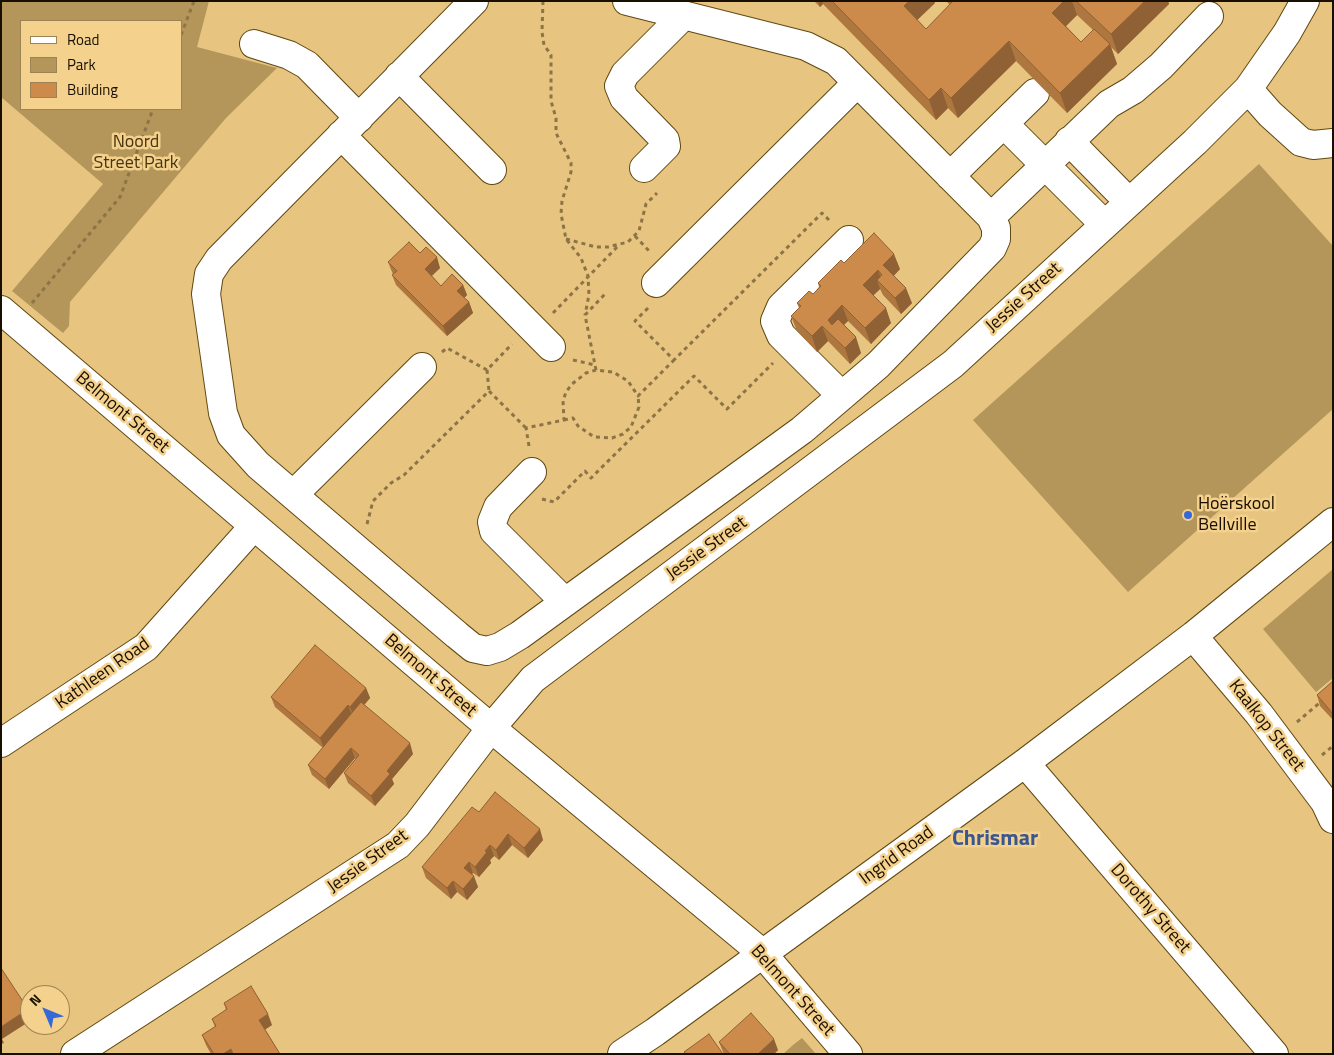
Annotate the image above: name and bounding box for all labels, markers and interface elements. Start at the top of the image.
legend [20,20,182,110]
text: Road [67,28,99,51]
text: Park [67,53,96,76]
text: Building [67,78,118,101]
park label: Noord Street Park [94,132,178,174]
street label: Jessie Street [982,258,1066,338]
street label: Belmont Street [71,368,173,458]
place label: Hoërskool Bellville [1198,494,1275,536]
marker: Hoërskool Bellville [1182,509,1194,521]
street label: Jessie Street [662,513,752,585]
street label: Belmont Street [379,630,481,722]
street label: Kathleen Road [52,634,154,714]
street label: Kaalkop Street [1224,676,1308,776]
street label: Ingrid Road [856,822,938,890]
street label: Jessie Street [323,826,413,898]
district label: Chrismar [952,827,1038,853]
street label: Dorothy Street [1105,860,1195,958]
street label: Belmont Street [745,941,839,1041]
north arrow [20,985,70,1035]
text: N [24,989,46,1011]

